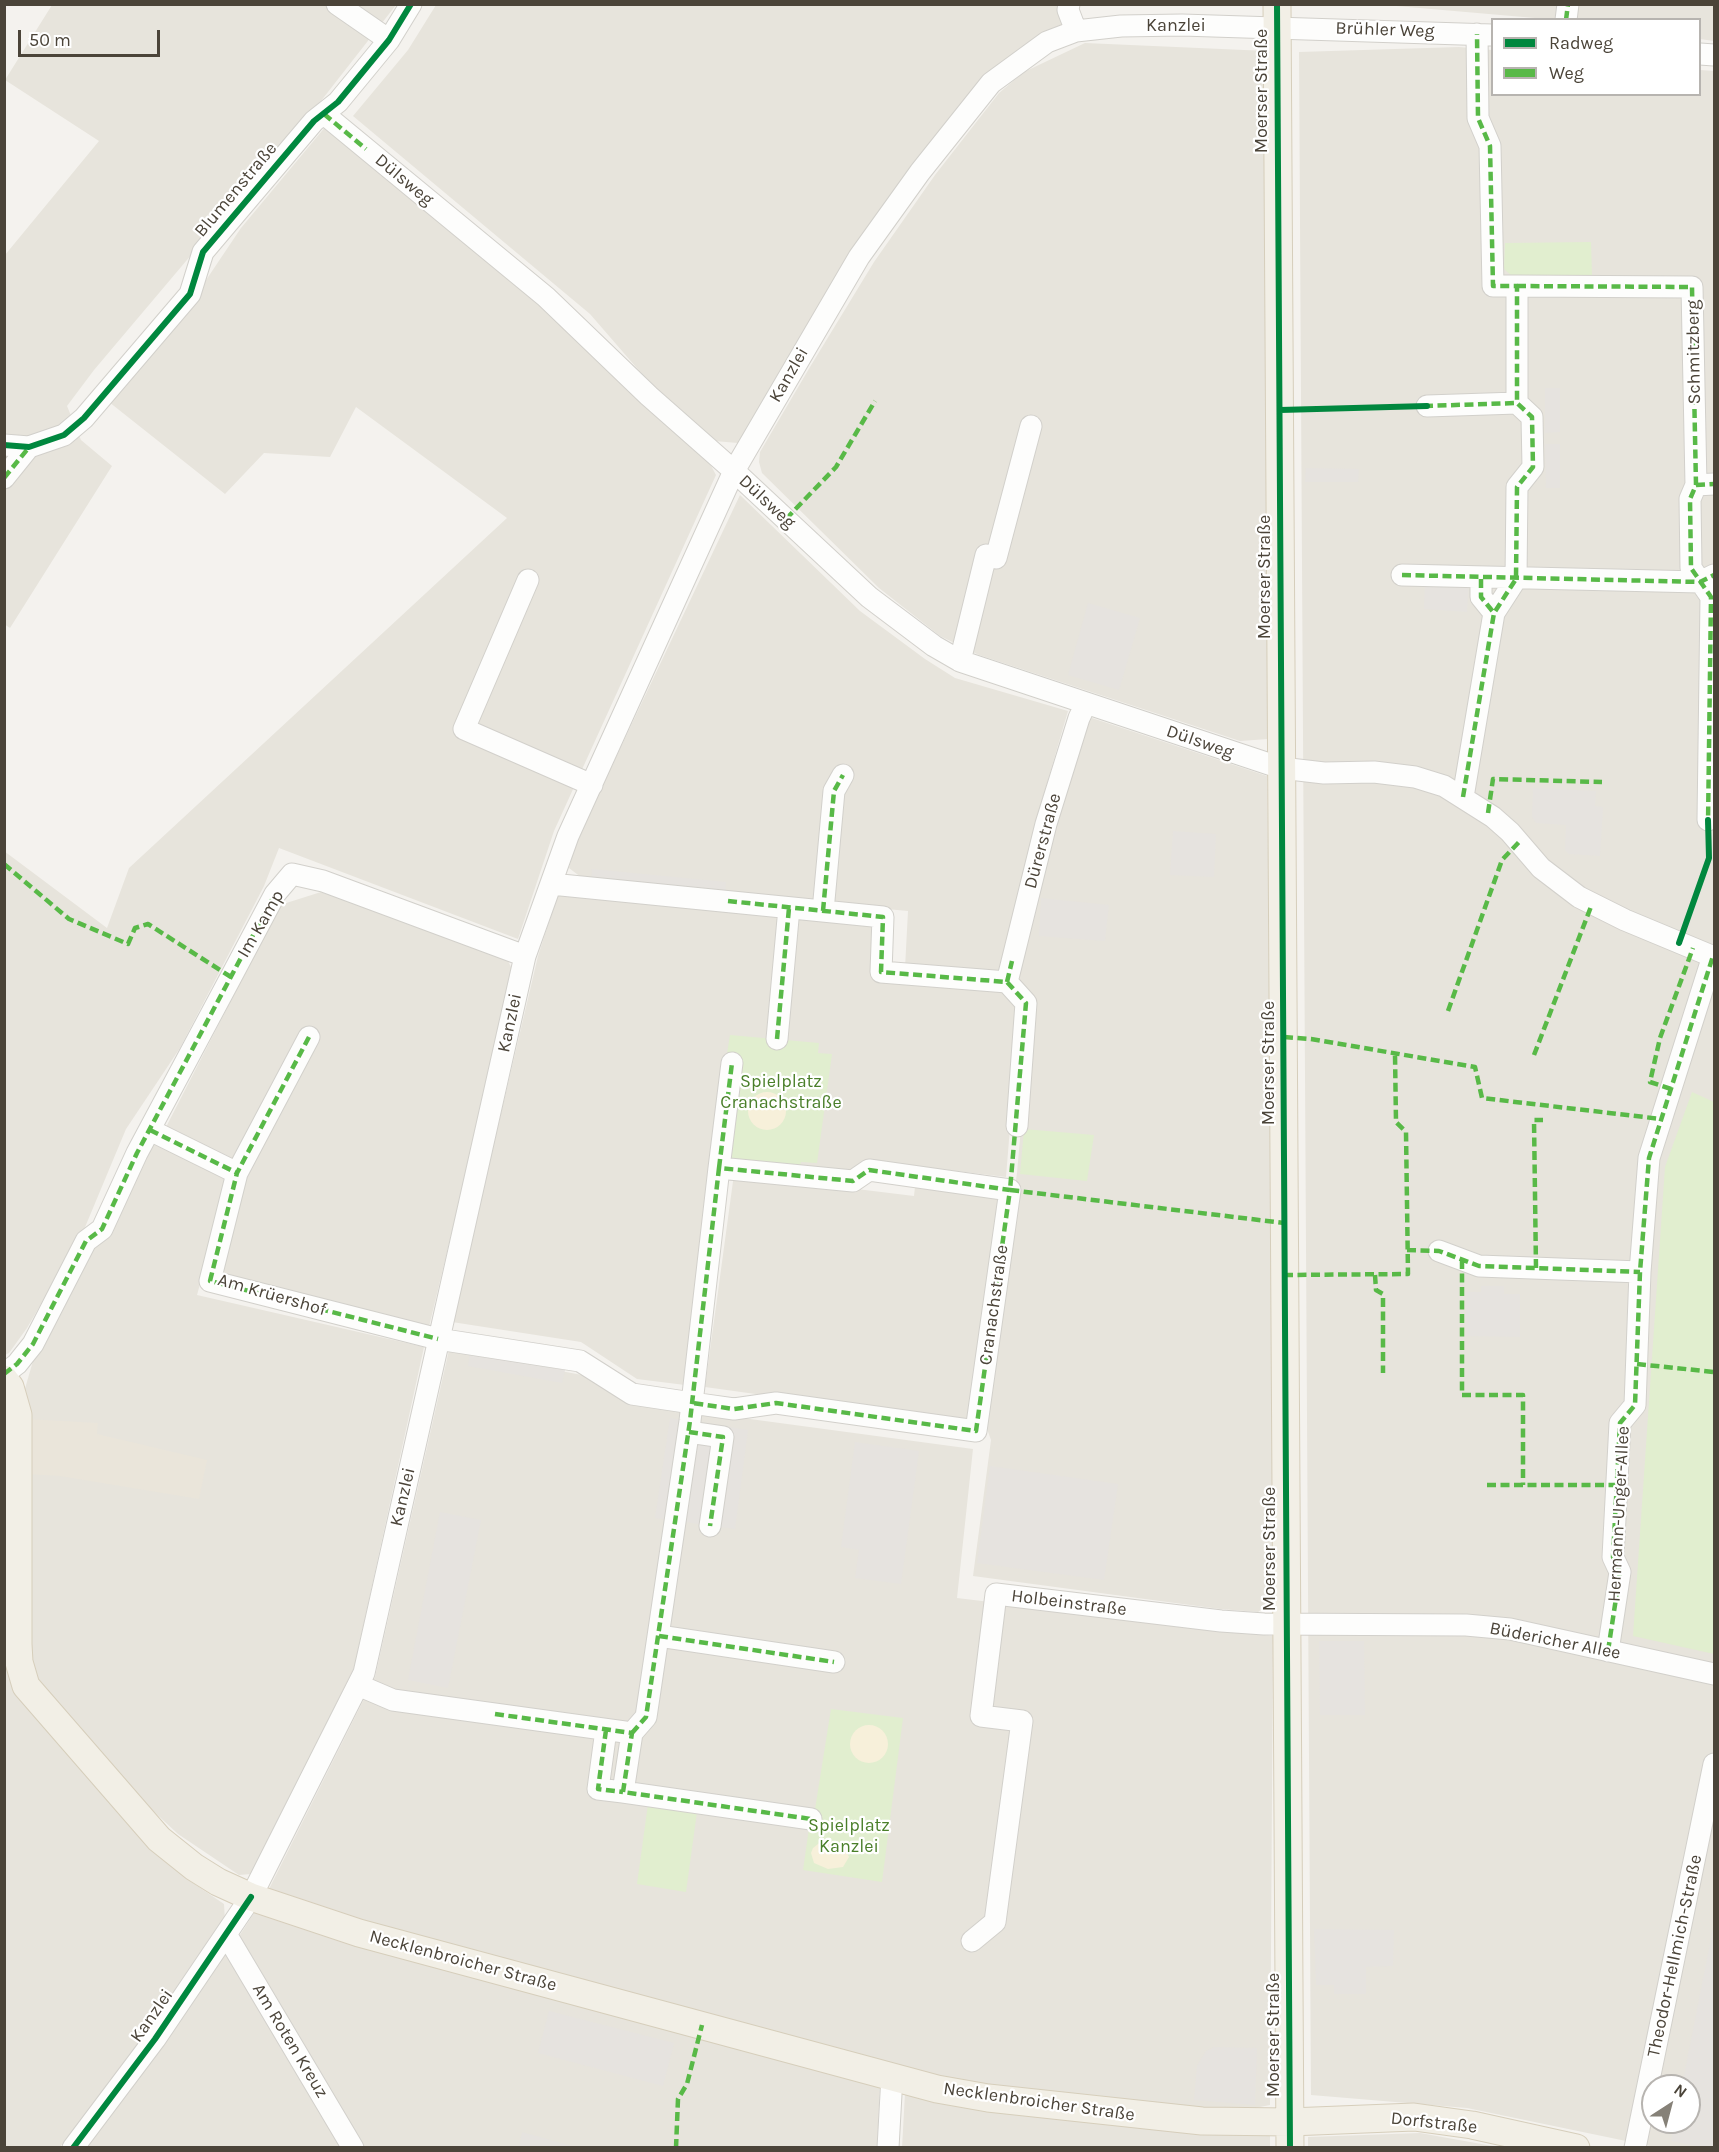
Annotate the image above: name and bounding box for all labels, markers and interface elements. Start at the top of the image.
street label: Kanzlei [1146,15,1206,37]
street label: Brühler Weg [1335,17,1435,43]
scale bar [21,18,164,56]
legend [1491,18,1701,96]
text: 50 m [29,29,71,51]
street label: Moerser Straße [1251,29,1273,153]
text: Radweg [1549,32,1613,54]
text: Weg [1549,62,1584,84]
street label: Blumenstraße [190,138,282,242]
street label: Dülsweg [370,149,438,211]
street label: Schmitzberg [1682,299,1706,405]
street label: Kanzlei [765,344,813,406]
street label: Dülsweg [734,470,800,534]
street label: Moerser Straße [1254,515,1276,639]
street label: Dülsweg [1164,720,1236,764]
street label: Dürerstraße [1020,791,1066,891]
street label: Im Kamp [233,886,289,962]
street label: Kanzlei [493,991,527,1055]
street label: Moerser Straße [1258,1001,1280,1125]
park label: Spielplatz Cranachstraße [720,1071,842,1114]
street label: Cranachstraße [975,1243,1013,1367]
street label: Am Krüershof [215,1269,329,1321]
street label: Hermann-Unger-Allee [1604,1425,1634,1603]
street label: Kanzlei [386,1465,420,1529]
street label: Moerser Straße [1259,1487,1281,1611]
street label: Holbeinstraße [1010,1585,1128,1621]
street label: Büdericher Allee [1488,1618,1622,1664]
park label: Spielplatz Kanzlei [808,1815,890,1858]
street label: Theodor-Hellmich-Straße [1643,1853,1707,2059]
street label: Necklenbroicher Straße [367,1926,559,1996]
street label: Moerser Straße [1263,1973,1285,2097]
street label: Am Roten Kreuz [247,1980,333,2102]
street label: Kanzlei [126,1985,178,2047]
north arrow [1641,2074,1701,2134]
street label: Necklenbroicher Straße [942,2078,1136,2126]
text: N [1670,2080,1691,2102]
street label: Dorfstraße [1390,2108,1478,2138]

